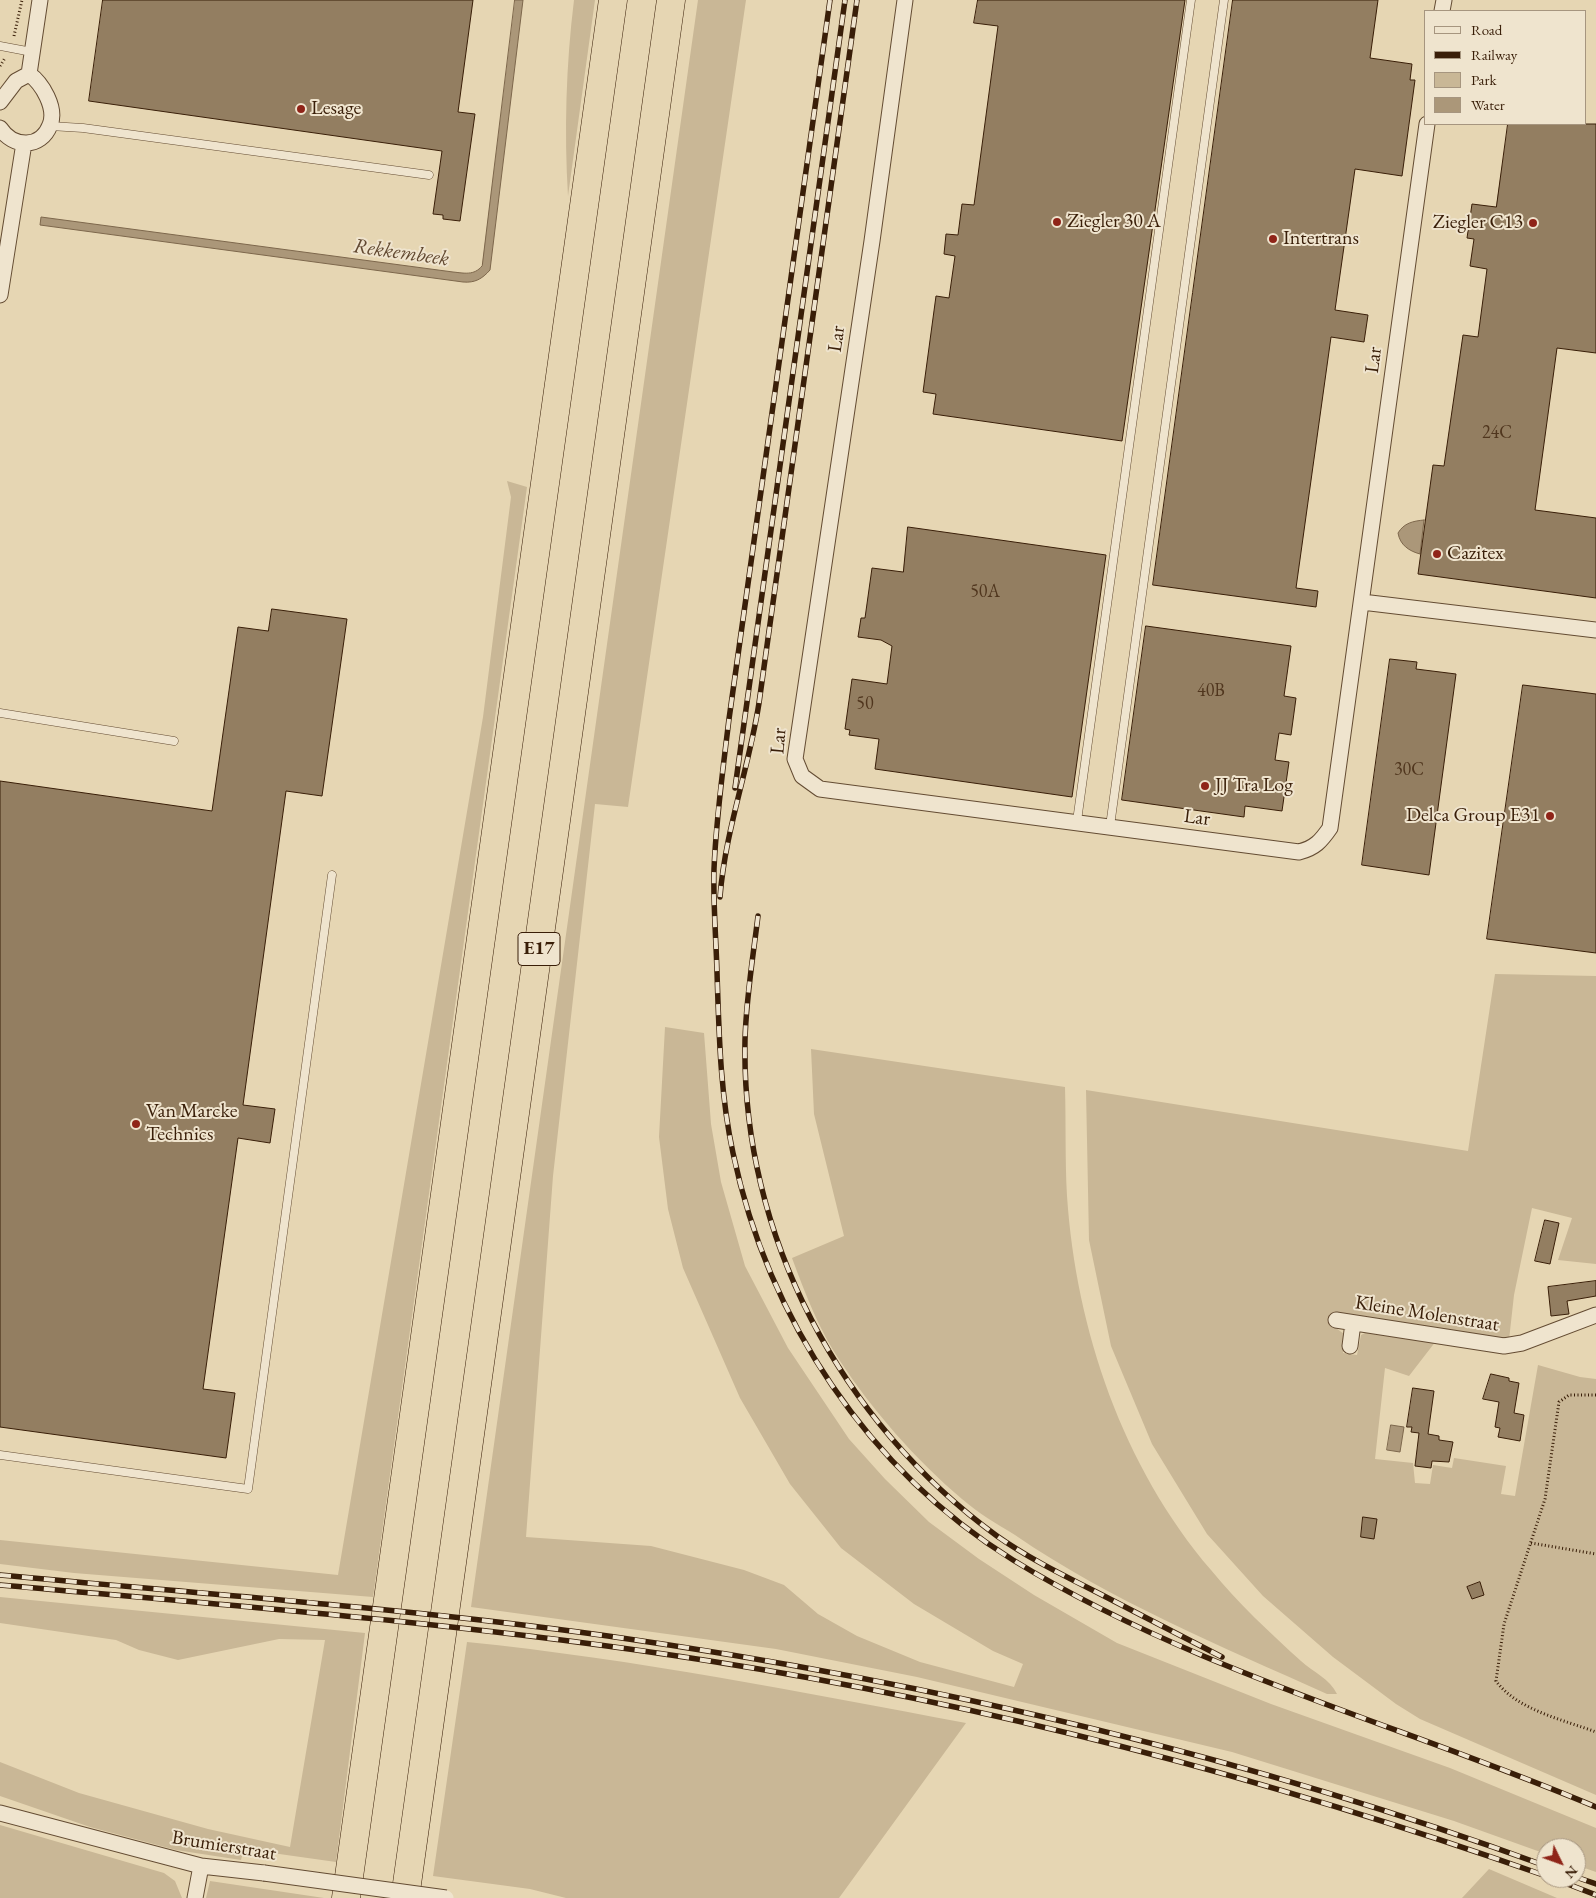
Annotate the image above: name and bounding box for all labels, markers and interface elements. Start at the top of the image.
legend [1424,10,1586,125]
text: Road [1471,20,1502,39]
text: Railway [1471,45,1517,64]
text: Park [1471,70,1497,89]
text: Water [1471,95,1505,114]
place label: Lesage [311,97,361,121]
marker: Lesage [295,103,307,115]
place label: Ziegler 30 A [1067,210,1161,234]
place label: Ziegler C13 [1433,211,1523,235]
marker: Ziegler 30 A [1051,216,1063,228]
marker: Ziegler C13 [1527,217,1539,229]
place label: Intertrans [1283,227,1359,251]
marker: Intertrans [1267,233,1279,245]
water label: Rekkembeek [352,234,450,272]
street label: Lar [823,324,851,354]
street label: Lar [1360,345,1388,375]
house number: 24C [1482,422,1512,444]
place label: Cazitex [1447,542,1504,566]
marker: Cazitex [1431,548,1443,560]
house number: 50A [970,581,1000,603]
house number: 40B [1197,680,1225,702]
house number: 50 [856,693,874,715]
street label: Lar [766,727,792,755]
house number: 30C [1394,759,1424,781]
place label: JJ Tra Log [1215,774,1293,798]
marker: JJ Tra Log [1199,780,1211,792]
street label: Lar [1182,804,1212,832]
place label: Delca Group E31 [1406,804,1540,828]
marker: Delca Group E31 [1544,810,1556,822]
road number: E17 [518,932,560,966]
place label: Van Marcke Technics [146,1100,238,1147]
marker: Van Marcke Technics [130,1118,142,1130]
street label: Kleine Molenstraat [1353,1291,1501,1337]
street label: Brumierstraat [170,1826,278,1866]
north arrow [1536,1838,1586,1888]
text: N [1561,1862,1582,1883]

